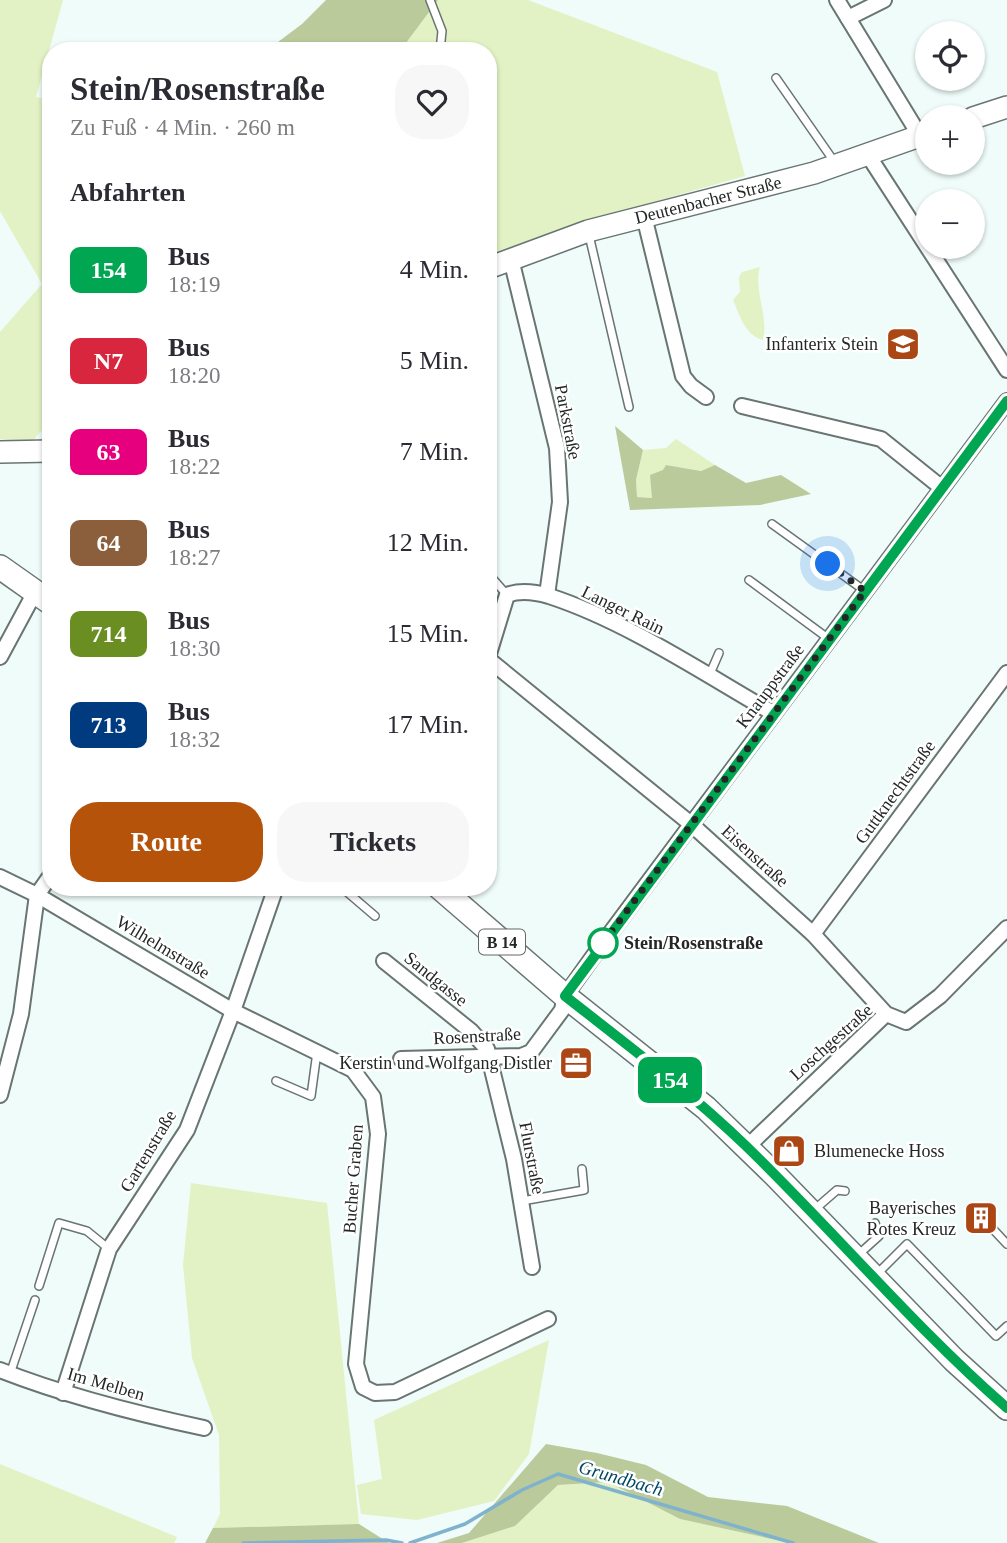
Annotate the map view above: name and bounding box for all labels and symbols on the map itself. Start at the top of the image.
street label: Deutenbacher Straße [633,172,783,228]
school or university icon: Infanterix Stein [884,325,922,363]
place label: Infanterix Stein [766,334,878,354]
street label: Parkstraße [551,383,585,461]
your location [810,546,845,581]
street label: Langer Rain [578,581,668,639]
street label: Knauppstraße [732,640,808,732]
street label: Guttknechtstraße [851,736,939,848]
street label: Eisenstraße [717,821,793,891]
street label: Wilhelmstraße [113,911,213,983]
marker: Stein/Rosenstraße [588,928,618,958]
road number: B 14 [479,930,525,954]
place label: Stein/Rosenstraße [624,933,763,953]
street label: Sandgasse [401,948,471,1010]
street label: Loschgestraße [786,1000,876,1084]
street label: Rosenstraße [433,1024,521,1048]
office icon: Kerstin und Wolfgang Distler [557,1044,595,1082]
place label: Kerstin und Wolfgang Distler [339,1053,552,1073]
line badge: 154 [630,1057,710,1103]
street label: Gartenstraße [116,1106,180,1196]
street label: Flurstraße [515,1120,549,1196]
street label: Bucher Graben [339,1124,367,1234]
shop icon: Blumenecke Hoss [770,1132,808,1170]
place label: Blumenecke Hoss [814,1141,944,1161]
place label: Bayerisches Rotes Kreuz [867,1198,956,1239]
building icon: Bayerisches Rotes Kreuz [962,1199,1000,1237]
street label: Im Melben [65,1363,147,1405]
water label: Grundbach [577,1456,665,1500]

